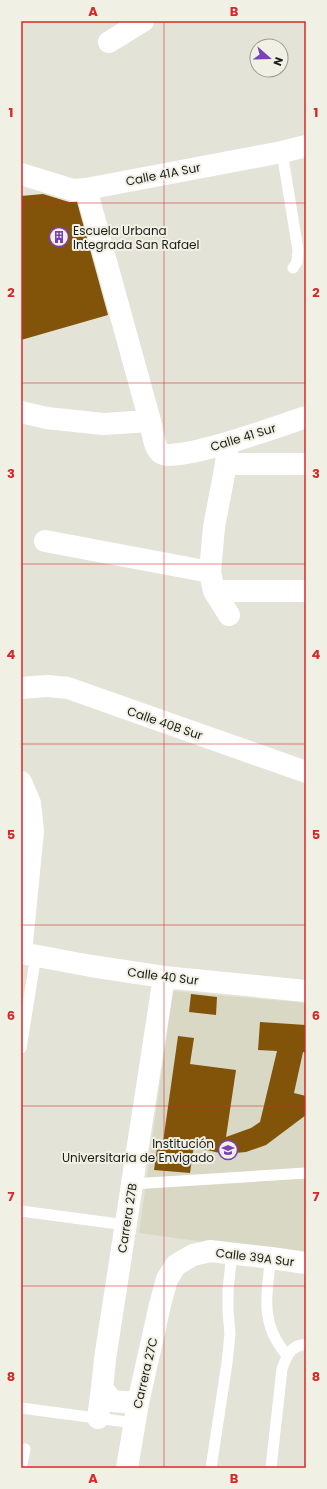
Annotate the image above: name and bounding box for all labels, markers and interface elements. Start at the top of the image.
text: A [88,2,98,21]
text: B [230,2,239,21]
north arrow [249,38,289,78]
text: N [269,55,287,68]
text: 1 [9,103,13,122]
text: 1 [314,103,318,122]
street label: Calle 41A Sur [124,158,202,190]
place label: Escuela Urbana Integrada San Rafael [73,222,200,253]
building icon: Escuela Urbana Integrada San Rafael [48,226,70,248]
text: 2 [7,283,15,302]
text: 2 [312,283,320,302]
street label: Calle 41 Sur [208,419,278,455]
text: 3 [7,464,15,483]
text: 3 [312,464,320,483]
text: 4 [7,645,16,664]
text: 4 [312,645,321,664]
street label: Calle 40B Sur [125,702,205,744]
text: 5 [7,825,15,844]
text: 5 [312,825,320,844]
street label: Calle 40 Sur [127,963,200,989]
text: 6 [7,1006,15,1025]
text: 6 [312,1006,320,1025]
place label: Institución Universitaria de Envigado [62,1135,214,1166]
school or university icon: Institución Universitaria de Envigado [217,1139,239,1161]
street label: Carrera 27B [113,1182,141,1254]
text: 7 [8,1187,15,1206]
text: 7 [313,1187,320,1206]
street label: Calle 39A Sur [215,1244,296,1270]
street label: Carrera 27C [129,1336,161,1410]
text: 8 [7,1367,15,1386]
text: 8 [312,1367,320,1386]
text: A [88,1469,98,1488]
text: B [230,1469,239,1488]

